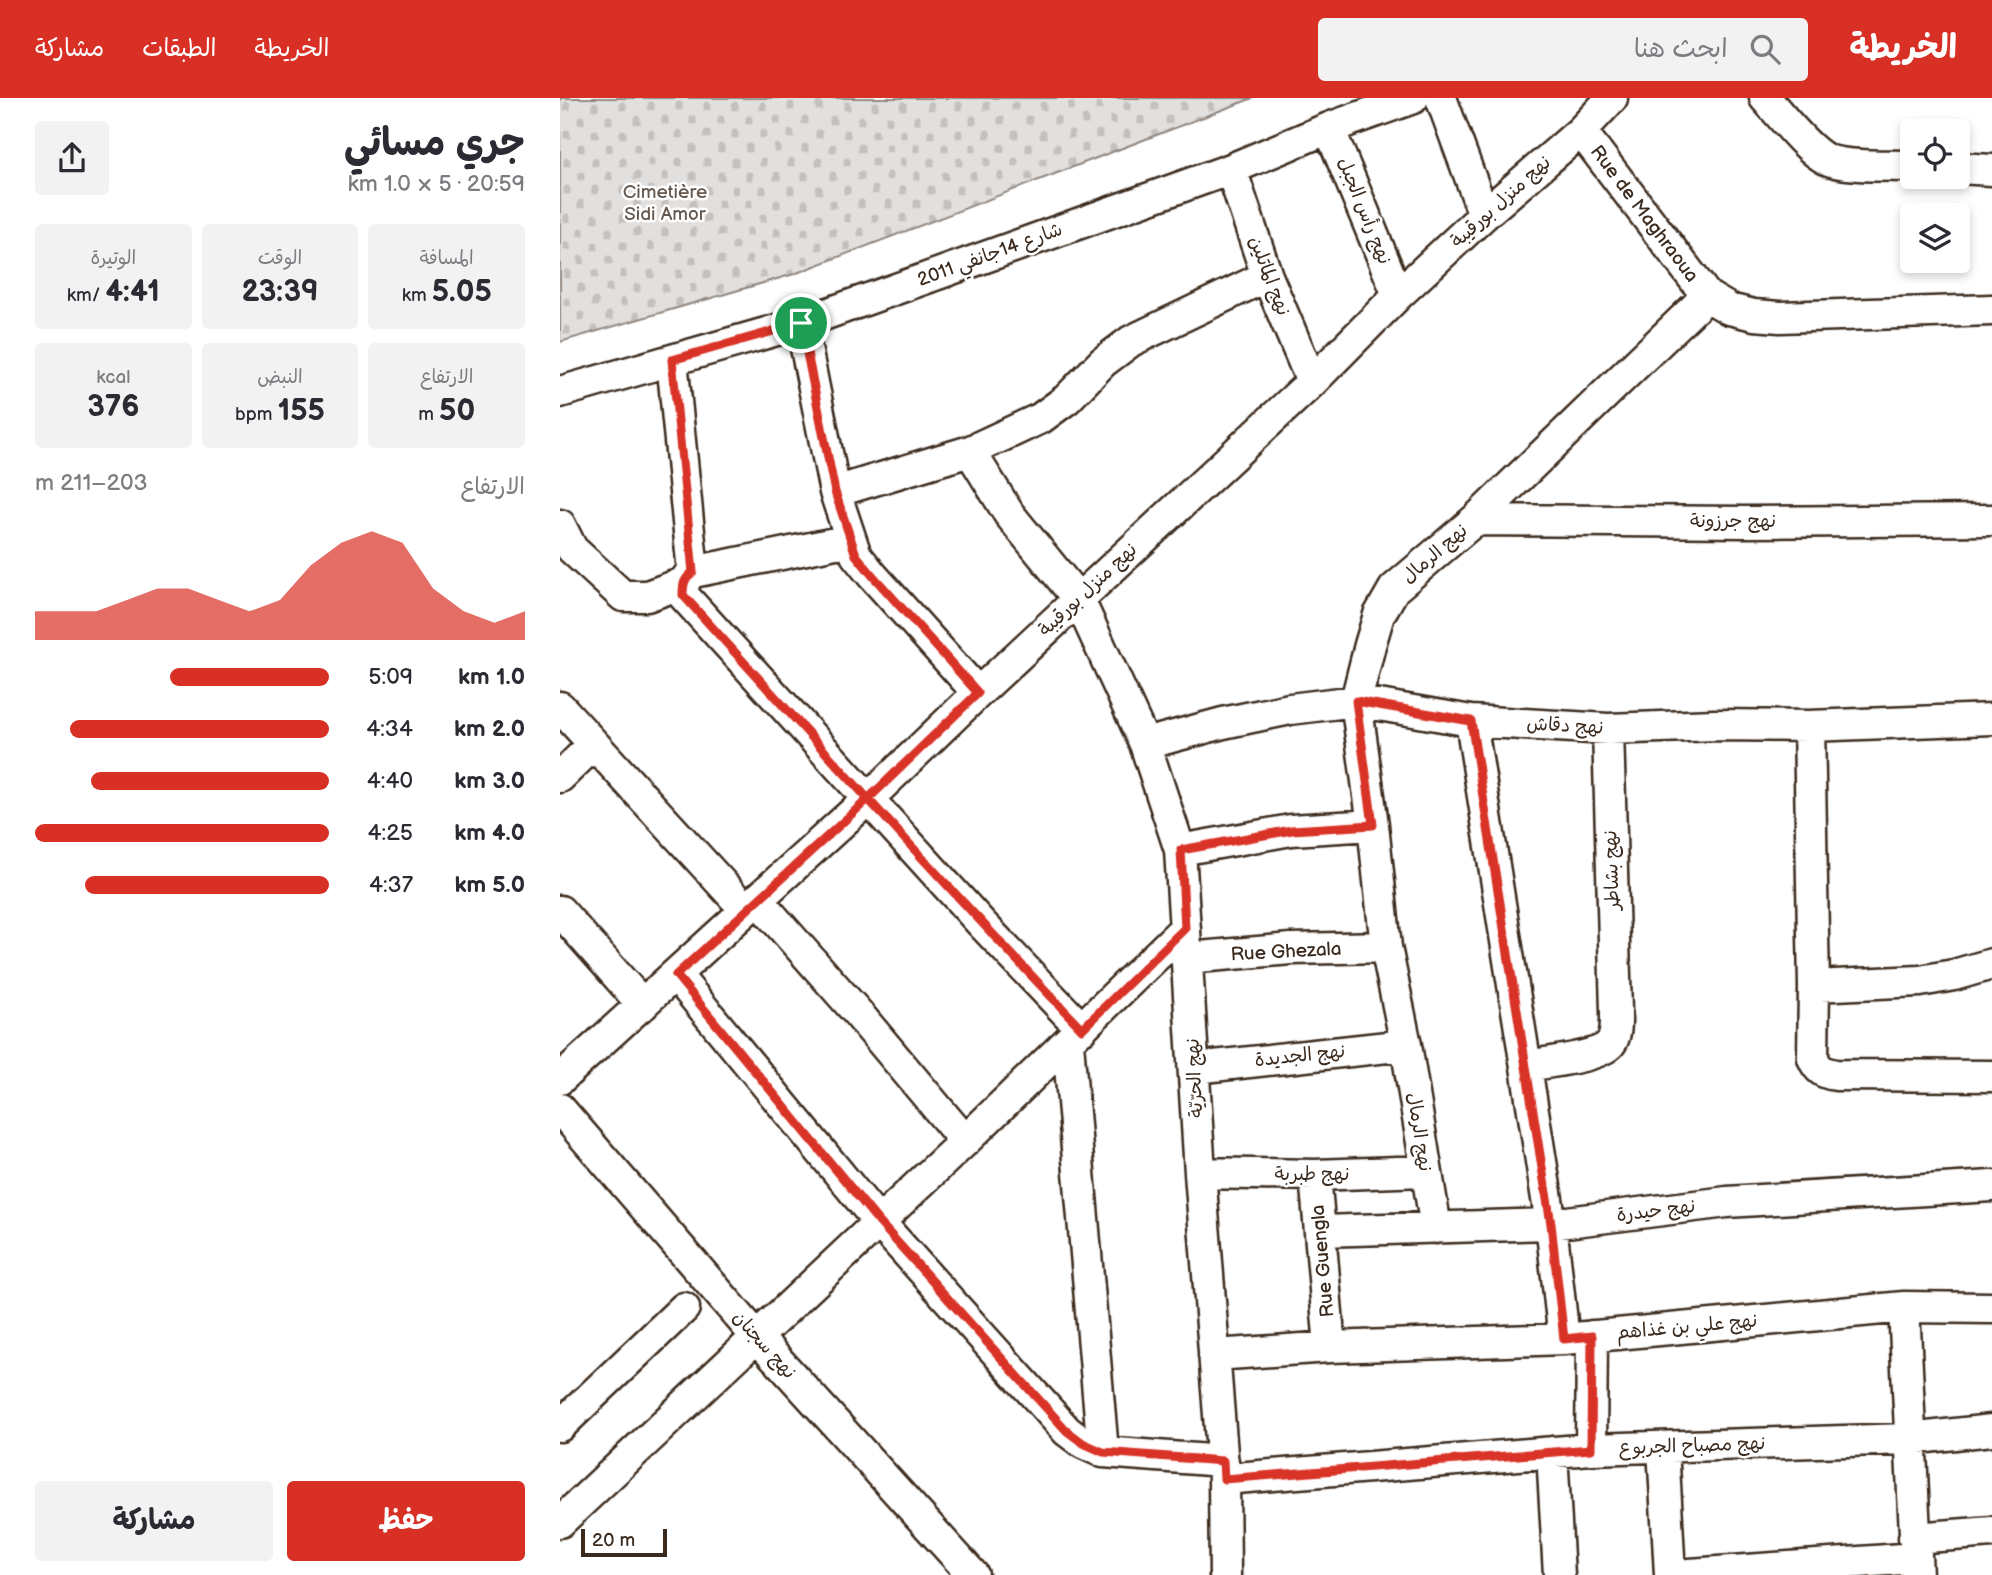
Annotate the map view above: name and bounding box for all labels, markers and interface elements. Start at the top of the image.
search box [1318,18,1808,81]
text: الخريطة [1850,28,1957,68]
icon: search [1746,30,1784,68]
text: مشاركة [35,34,104,63]
text: الطبقات [142,34,217,63]
text: الخريطة [255,34,329,63]
text: ابحث هنا [1634,34,1728,65]
map controls [1900,119,1970,273]
button: locate [1900,119,1970,189]
button: share [35,121,109,195]
text: جري مسائي [344,121,525,166]
street label: Rue de Maghraoua [1585,141,1703,287]
street label: نهج منزل بورقيبة [1446,151,1556,253]
street label: نهج رأس الجبل [1332,154,1396,268]
text: 20:59 · 5 × 1.0 km [347,170,525,198]
park label: Cimetière Sidi Amor [623,181,707,226]
button: layers [1900,203,1970,273]
street label: شارع 14جانفي 2011 [914,218,1067,296]
street label: نهج الماتلين [1243,233,1295,319]
text: الوتيرة [90,247,136,270]
text: الوقت [258,247,302,270]
text: المسافة [420,247,474,270]
text: 4:41 [105,274,160,310]
text: 23:39 [241,274,319,310]
text: 5.05 [432,274,492,310]
text: /km [67,284,105,307]
text: km [402,284,432,307]
pin [771,293,831,353]
icon: arrive [782,304,820,342]
text: kcal [96,366,130,389]
text: النبض [257,366,303,389]
text: الارتفاع [420,366,473,389]
text: 376 [87,389,139,425]
text: 155 [278,393,325,429]
text: 50 [439,393,475,429]
text: bpm [235,403,278,426]
text: m [418,403,439,426]
text: 203–211 m [35,469,148,497]
text: الارتفاع [461,473,525,501]
street label: نهج جرزونة [1690,510,1776,533]
street label: نهج الرمال [1397,519,1473,589]
street label: نهج منزل بورقيبة [1034,538,1142,642]
text: 5:09 [368,663,413,691]
text: 1.0 km [458,663,525,691]
street label: نهج دقاش [1526,713,1604,739]
text: 4:34 [366,715,413,743]
text: 2.0 km [454,715,525,743]
text: 4:40 [367,767,413,795]
text: 3.0 km [454,767,525,795]
text: 4:25 [368,819,413,847]
text: 4.0 km [454,819,525,847]
street label: نهج بشاطر [1599,830,1625,912]
text: 4:37 [369,871,413,899]
text: 5.0 km [454,871,525,899]
street label: Rue Ghezala [1230,938,1342,966]
street label: نهج الحرّيّة [1181,1038,1209,1118]
street label: نهج الجديدة [1254,1040,1346,1072]
street label: نهج الرمال [1401,1091,1437,1173]
street label: نهج طبربة [1274,1163,1350,1186]
street label: نهج حيدرة [1615,1195,1697,1227]
street label: Rue Guengla [1307,1204,1339,1318]
street label: نهج سجنان [727,1306,801,1384]
street label: نهج علي بن غذاهم [1616,1309,1759,1349]
street label: نهج مصباح الجربوع [1618,1432,1766,1461]
button: مشاركة [35,1481,273,1561]
button: حفظ [287,1481,525,1561]
scale bar [581,1526,667,1558]
text: 20 m [592,1529,635,1552]

